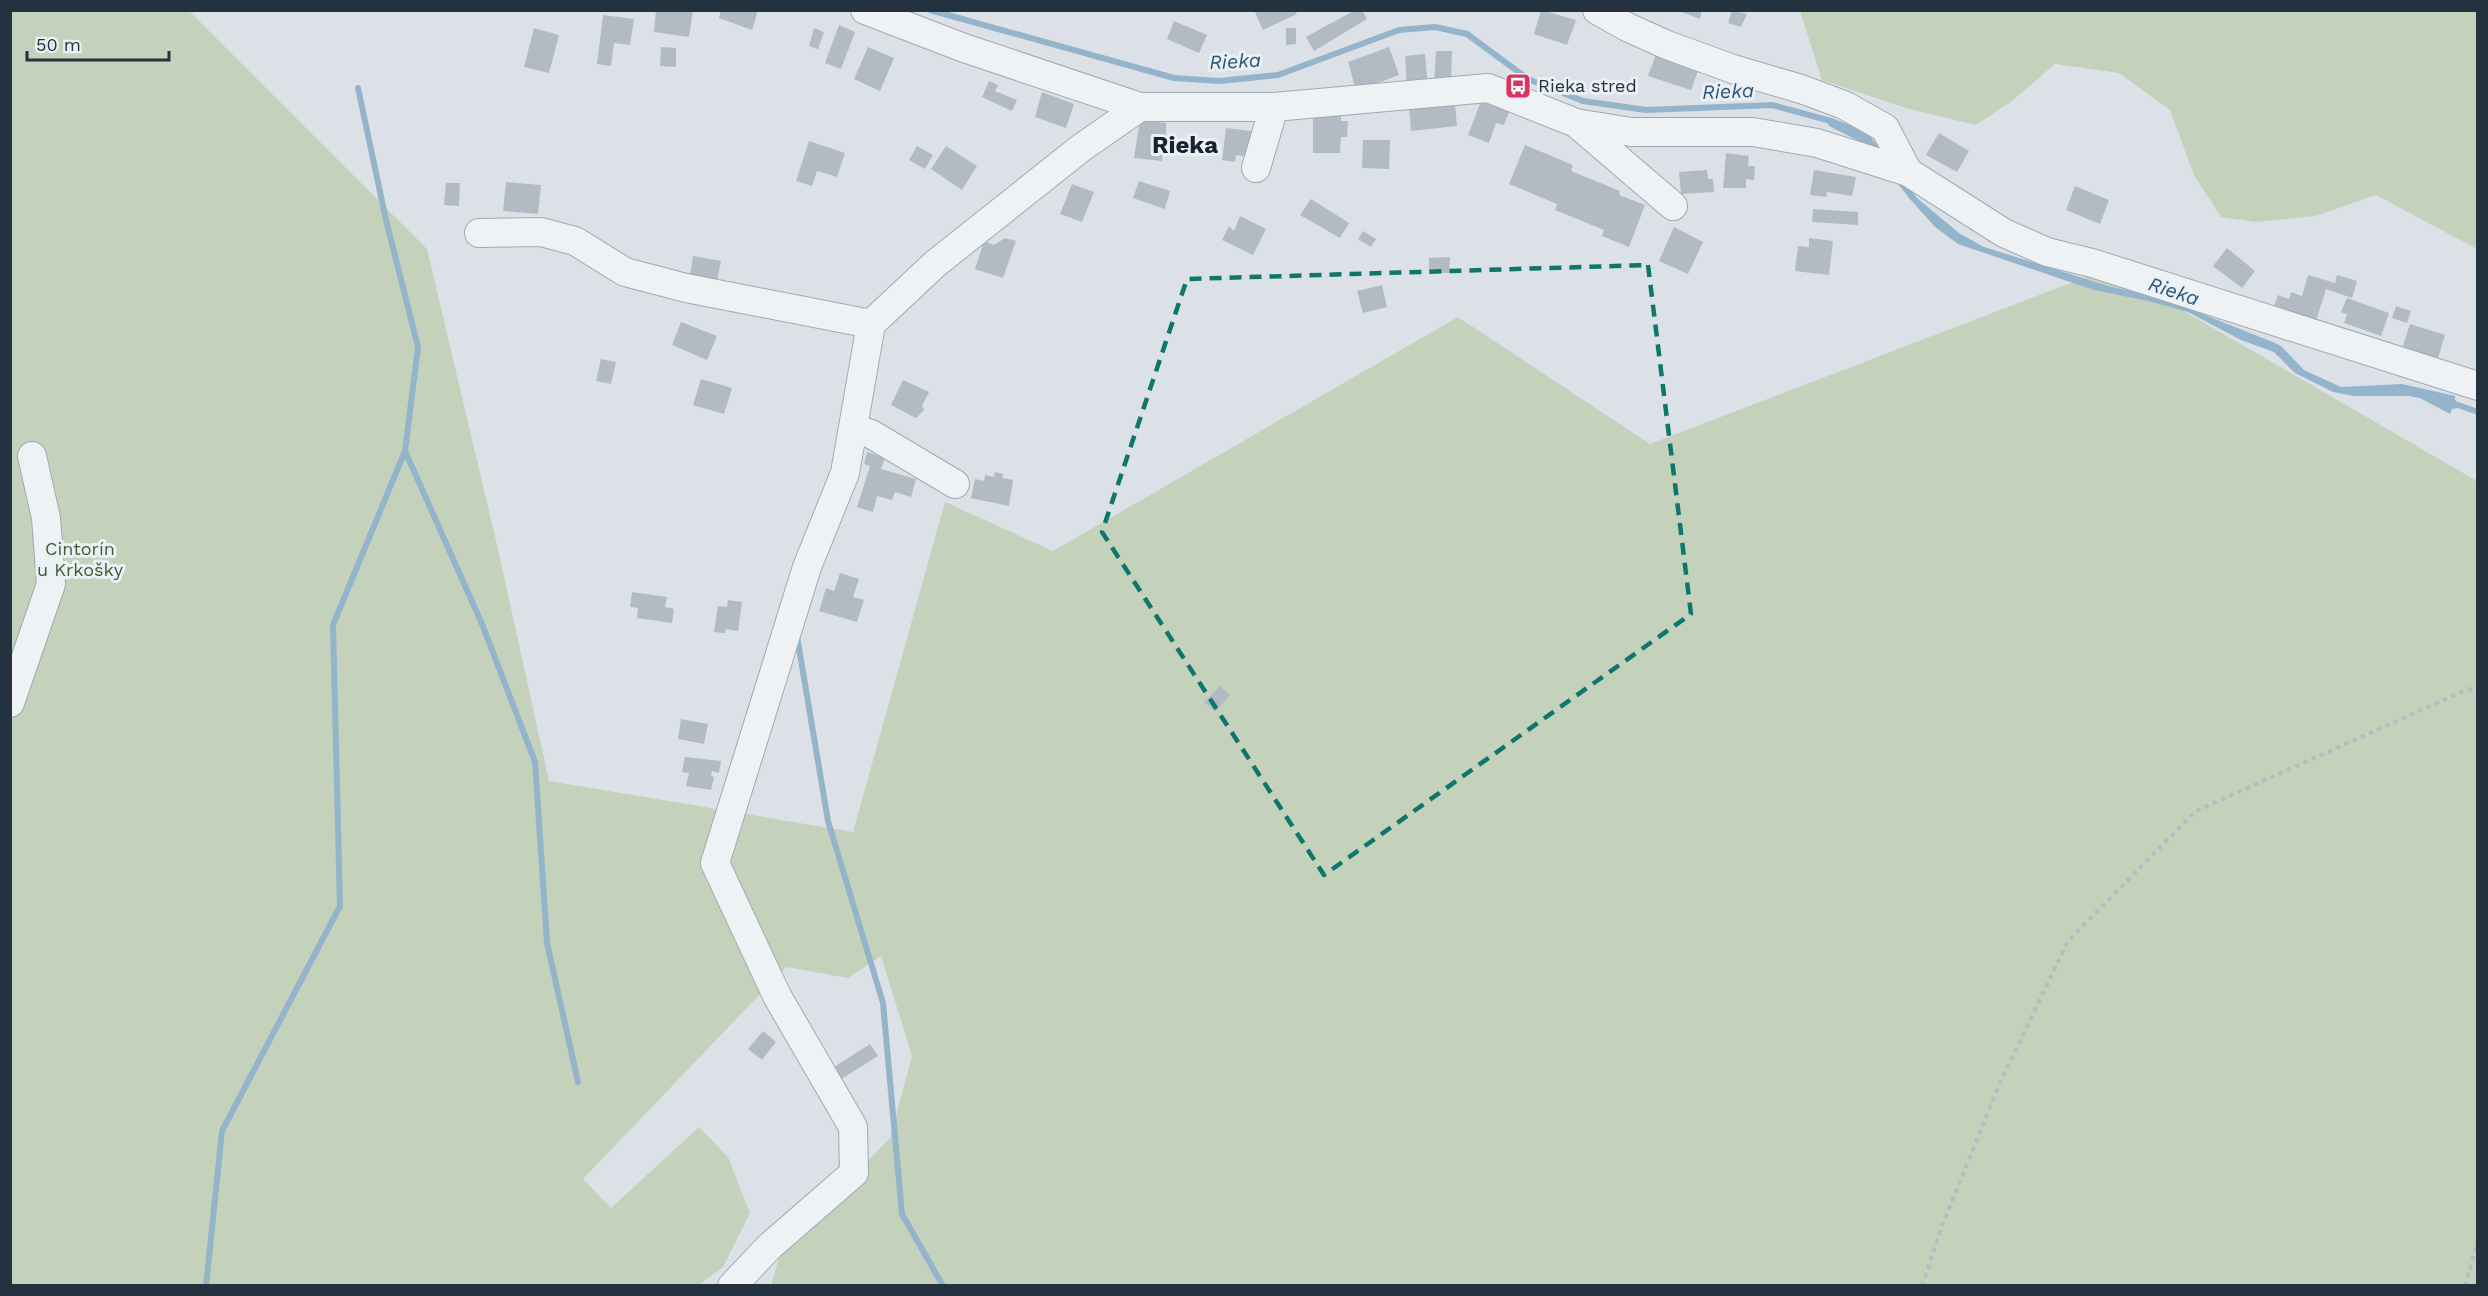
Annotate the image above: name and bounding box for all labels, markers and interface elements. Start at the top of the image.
scale bar [27,24,170,62]
text: 50 m [36,34,81,55]
water label: Rieka [1208,48,1262,74]
bus stop icon: Rieka stred [1503,71,1533,101]
place label: Rieka stred [1538,75,1637,96]
water label: Rieka [1702,78,1754,104]
district label: Rieka [1152,131,1218,159]
water label: Rieka [2146,272,2202,310]
park label: Cintorín u Krkošky [37,538,124,580]

